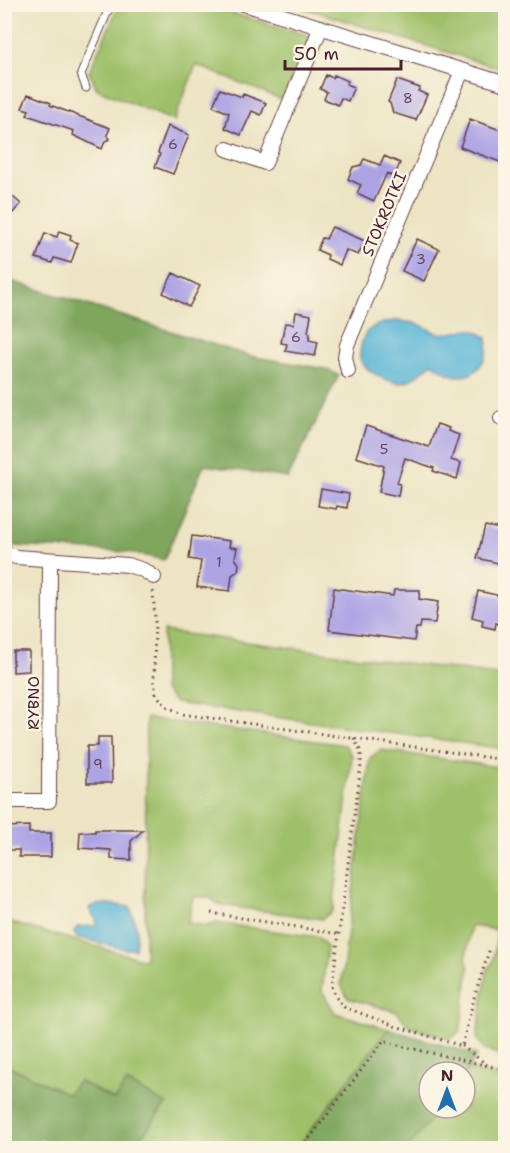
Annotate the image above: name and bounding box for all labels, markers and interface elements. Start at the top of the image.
scale bar [285,33,400,71]
text: 50 m [294,42,339,66]
house number: 8 [403,89,413,107]
house number: 6 [168,135,178,153]
street label: STOKROTKI [357,168,411,259]
house number: 3 [416,250,426,268]
house number: 6 [291,328,301,346]
house number: 5 [380,440,388,458]
house number: 1 [216,553,222,571]
street label: RYBNO [23,676,44,730]
house number: 9 [93,755,103,773]
north arrow [417,1060,477,1120]
text: N [441,1065,453,1086]

